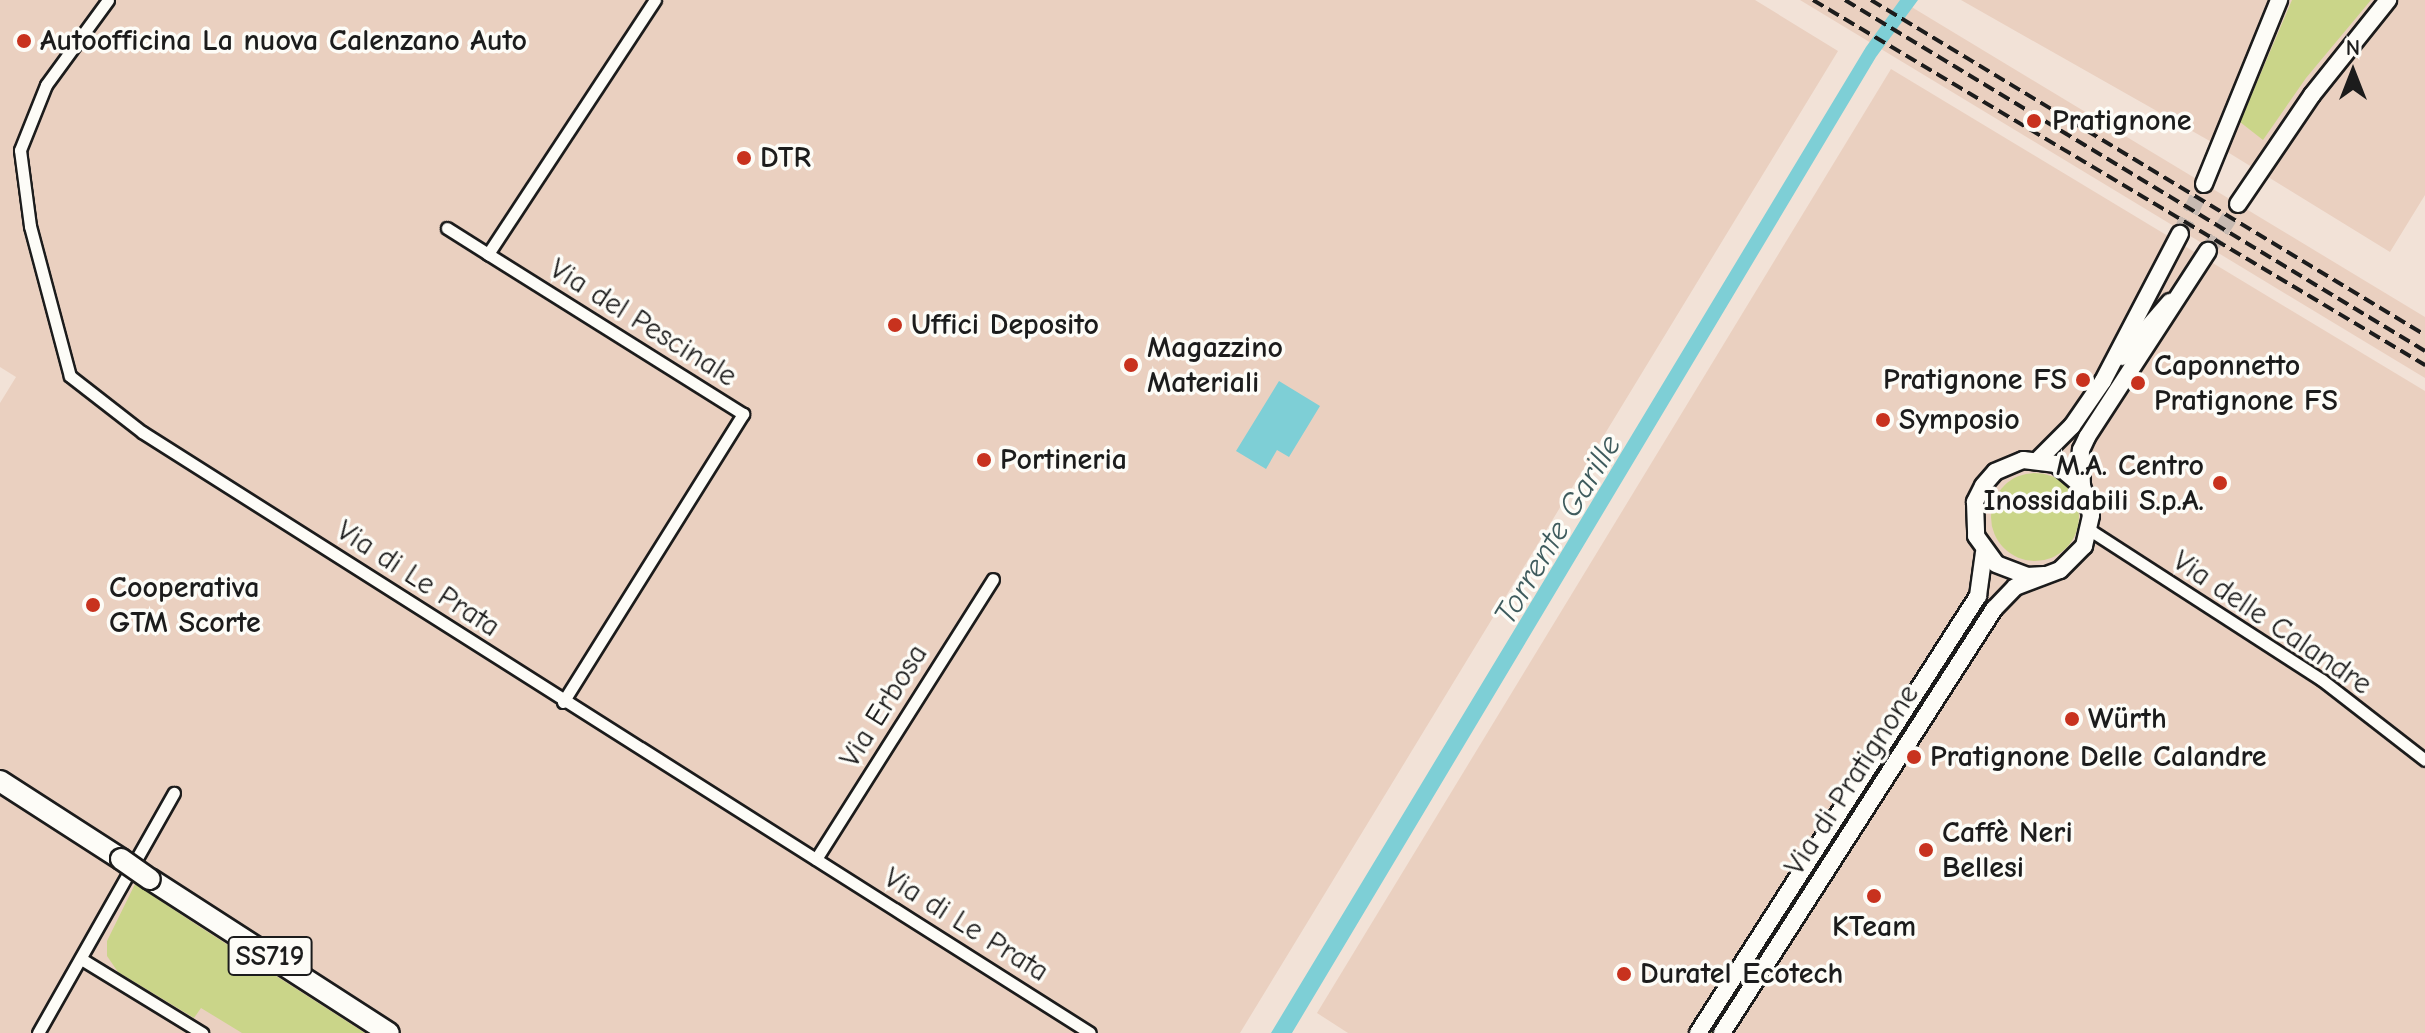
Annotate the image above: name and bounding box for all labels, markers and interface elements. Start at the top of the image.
place label: Autoofficina La nuova Calenzano Auto [40,23,527,59]
marker: Autoofficina La nuova Calenzano Auto [15,32,33,50]
north arrow [2313,32,2393,112]
text: N [2346,35,2360,61]
place label: Pratignone [2052,103,2191,139]
marker: Pratignone [2023,110,2045,132]
place label: DTR [760,140,811,176]
marker: DTR [735,149,753,167]
street label: Via del Pescinale [543,251,743,395]
place label: Uffici Deposito [911,307,1099,343]
marker: Uffici Deposito [886,316,904,334]
place label: Magazzino Materiali [1147,330,1283,400]
place label: Caponnetto Pratignone FS [2154,348,2338,418]
marker: Magazzino Materiali [1122,356,1140,374]
place label: Pratignone FS [1883,362,2067,398]
marker: Pratignone FS [2074,371,2092,389]
marker: Caponnetto Pratignone FS [2129,374,2147,392]
place label: Symposio [1899,402,2020,438]
marker: Symposio [1874,411,1892,429]
water label: Torrente Garille [1486,428,1630,632]
place label: Portineria [1000,442,1127,478]
place label: M.A. Centro Inossidabili S.p.A. [1983,448,2204,518]
marker: Portineria [975,451,993,469]
marker: M.A. Centro Inossidabili S.p.A. [2211,474,2229,492]
street label: Via di Le Prata [330,513,506,645]
street label: Via delle Calandre [2166,543,2378,703]
place label: Cooperativa GTM Scorte [109,570,261,640]
marker: Cooperativa GTM Scorte [84,596,102,614]
street label: Via Erbosa [832,638,936,774]
street label: Via di Pratignone [1777,678,1927,882]
place label: Würth [2088,701,2167,737]
marker: Würth [2063,710,2081,728]
place label: Pratignone Delle Calandre [1930,739,2267,775]
marker: Pratignone Delle Calandre [1905,748,1923,766]
place label: Caffè Neri Bellesi [1942,815,2073,886]
marker: Caffè Neri Bellesi [1917,841,1935,859]
street label: Via di Le Prata [877,860,1055,990]
marker: KTeam [1865,887,1883,905]
place label: KTeam [1832,909,1916,945]
road number: SS719 [226,932,314,980]
place label: Duratel Ecotech [1640,956,1843,992]
marker: Duratel Ecotech [1615,965,1633,983]

